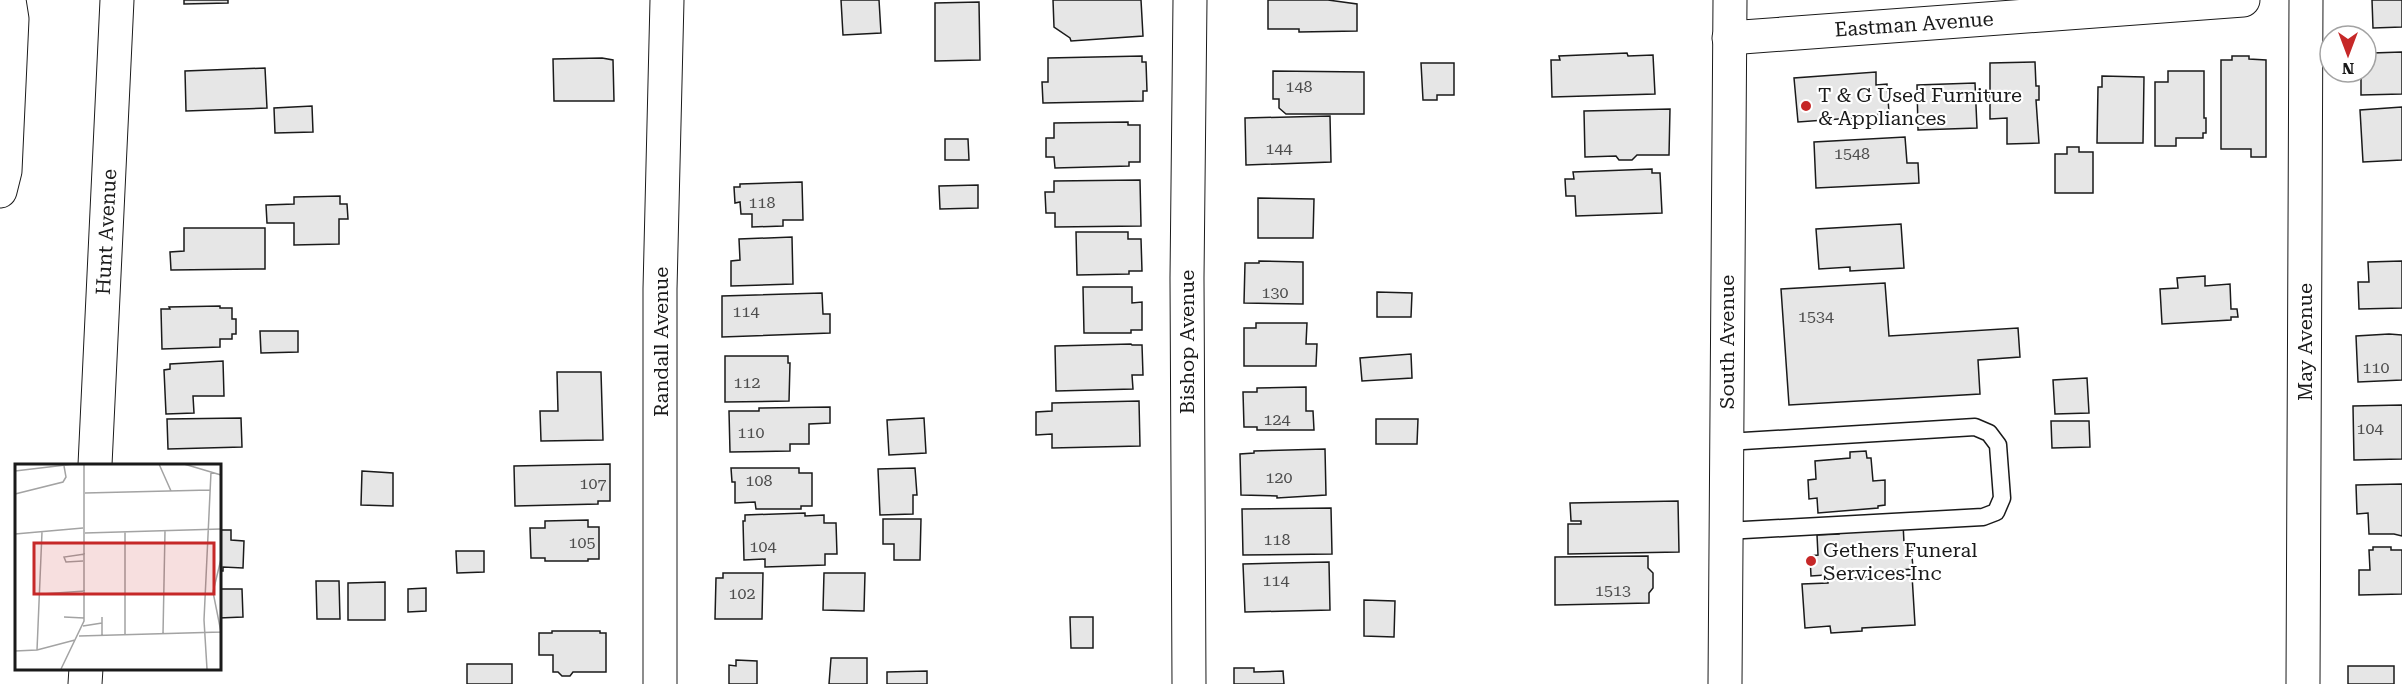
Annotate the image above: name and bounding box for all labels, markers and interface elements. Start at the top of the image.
street label: Eastman Avenue [1834,6,1994,42]
north arrow [2318,24,2378,84]
text: N [2342,59,2354,78]
house number: 148 [1286,77,1312,96]
place label: T & G Used Furniture & Appliances [1818,83,2022,130]
marker: T & G Used Furniture & Appliances [1799,99,1813,113]
house number: 144 [1266,139,1292,158]
house number: 1548 [1834,144,1870,163]
street label: Hunt Avenue [91,168,121,296]
house number: 118 [749,193,775,212]
street label: Randall Avenue [649,267,673,417]
street label: Bishop Avenue [1175,270,1199,414]
street label: South Avenue [1715,275,1739,409]
house number: 130 [1262,283,1288,302]
street label: May Avenue [2293,283,2317,401]
house number: 114 [733,302,759,321]
house number: 1534 [1798,307,1834,326]
house number: 110 [2363,358,2389,377]
house number: 112 [734,373,760,392]
house number: 124 [1264,410,1290,429]
house number: 104 [2357,419,2383,438]
house number: 110 [738,423,764,442]
inset map [15,464,220,669]
house number: 120 [1266,468,1292,487]
house number: 108 [746,471,772,490]
house number: 107 [580,474,606,493]
house number: 118 [1264,530,1290,549]
house number: 105 [569,533,595,552]
house number: 104 [750,537,776,556]
place label: Gethers Funeral Services Inc [1823,538,1977,585]
marker: Gethers Funeral Services Inc [1804,554,1818,568]
house number: 114 [1263,571,1289,590]
house number: 1513 [1595,581,1631,600]
house number: 102 [729,584,755,603]

